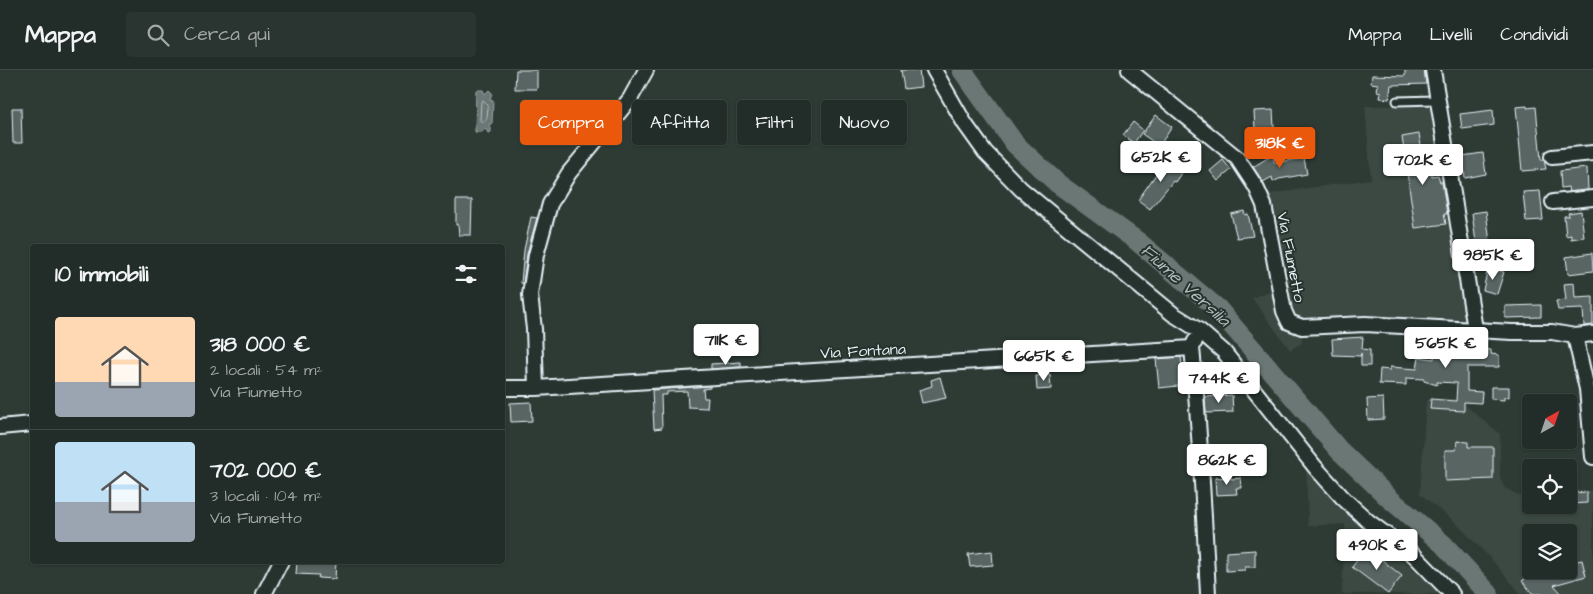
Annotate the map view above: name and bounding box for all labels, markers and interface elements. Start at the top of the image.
search box [126,12,476,57]
text: Mappa [25,18,96,52]
icon: search [144,21,172,49]
text: Cerca qui [184,21,270,48]
text: Mappa [1348,22,1402,47]
text: Livelli [1430,22,1472,47]
text: Condividi [1500,22,1568,47]
chip: Compra [520,100,622,145]
chip: Affitta [632,100,727,145]
chip: Filtri [737,100,811,145]
chip: Nuovo [821,100,907,145]
pin: 318K € [1239,126,1321,169]
text: 318K € [1255,132,1305,154]
pin: 652K € [1120,140,1202,183]
pin: 702K € [1382,144,1464,186]
text: 652K € [1131,146,1191,168]
text: 702K € [1394,149,1452,171]
street label: Via Fiumetto [1271,210,1311,304]
water label: Fiume Versilia [1135,238,1237,333]
pin: 985K € [1452,238,1534,281]
text: 985K € [1463,244,1523,266]
text: 10 immobili [55,260,148,289]
icon: filters [452,260,480,288]
pin: 711K € [685,324,767,366]
pin: 565K € [1405,326,1487,369]
text: 711K € [705,329,747,351]
text: 318 000 € [210,330,310,359]
text: 565K € [1415,332,1477,354]
icon: home [95,337,155,397]
street label: Via Fontana [820,338,906,364]
pin: 665K € [1003,340,1085,382]
text: 665K € [1014,345,1074,367]
text: 2 locali · 54 m² [210,359,322,381]
pin: 744K € [1178,362,1260,404]
text: 744K € [1189,367,1249,389]
text: Via Fiumetto [210,381,302,403]
north arrow [1522,394,1578,449]
map controls [1522,394,1577,579]
pin: 862K € [1186,444,1268,486]
text: 862K € [1198,449,1256,471]
text: 702 000 € [210,456,321,485]
button: locate [1522,459,1577,514]
icon: home [95,462,155,522]
text: 3 locali · 104 m² [210,485,322,507]
text: Via Fiumetto [210,507,302,529]
button: layers [1522,524,1577,579]
pin: 490K € [1336,528,1418,571]
text: 490K € [1348,534,1406,556]

